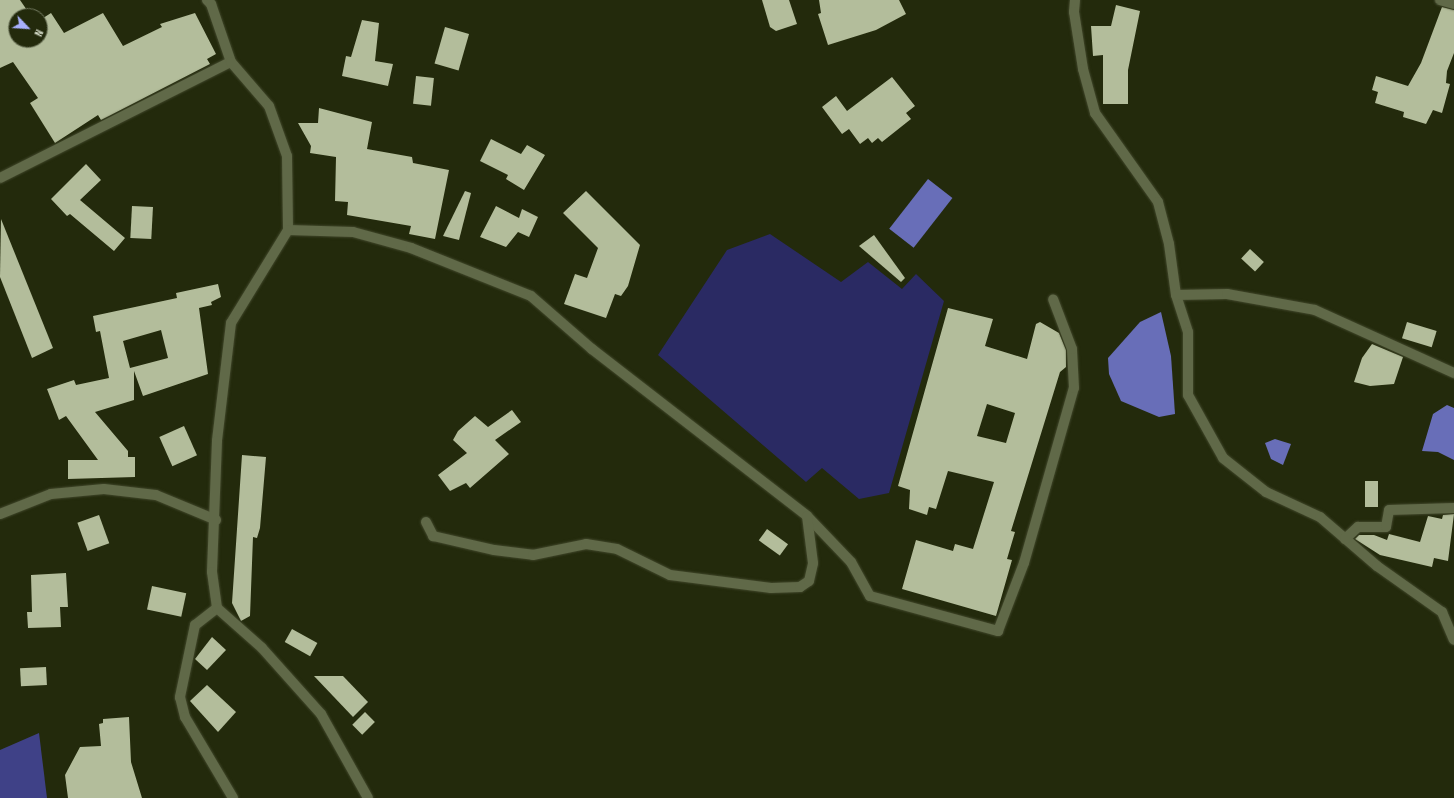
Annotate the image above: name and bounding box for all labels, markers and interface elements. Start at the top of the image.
north arrow [8,8,48,48]
text: N [31,27,46,38]

